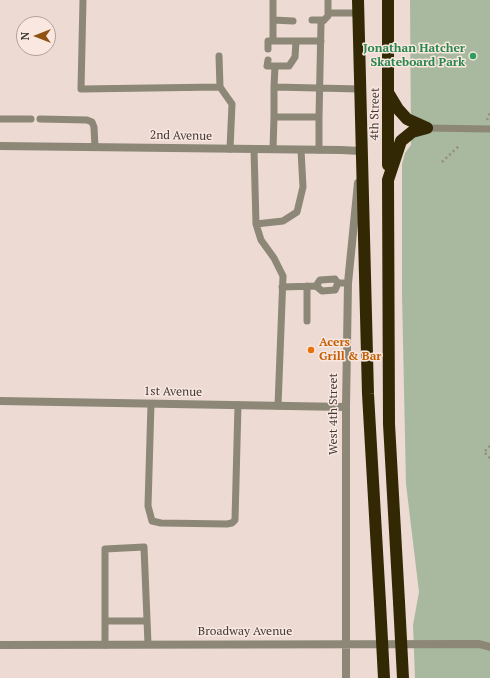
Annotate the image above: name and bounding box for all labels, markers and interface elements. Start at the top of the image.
north arrow [16,16,56,56]
text: N [18,32,32,40]
place label: Jonathan Hatcher Skateboard Park [363,42,465,70]
marker: Jonathan Hatcher Skateboard Park [468,51,478,61]
street label: 4th Street [367,87,383,141]
street label: 2nd Avenue [150,128,212,144]
place label: Acers Grill & Bar [319,336,382,364]
marker: Acers Grill & Bar [306,345,316,355]
street label: West 4th Street [327,373,341,455]
street label: 1st Avenue [144,384,202,400]
street label: Broadway Avenue [198,625,292,639]

